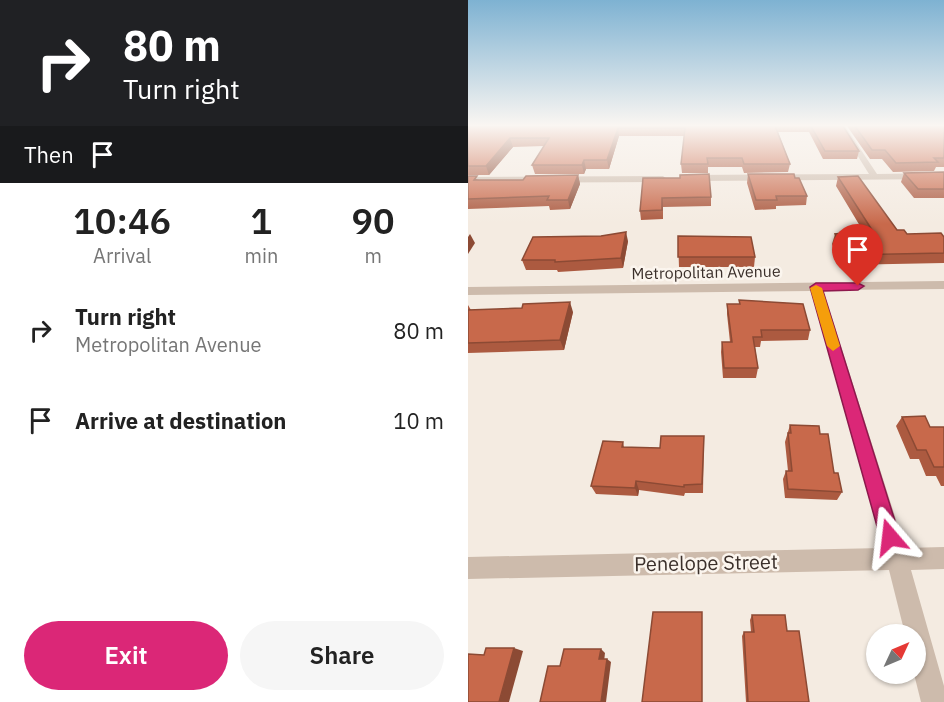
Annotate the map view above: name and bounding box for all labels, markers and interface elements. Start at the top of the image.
text: 80 m [123,18,221,73]
icon: right [24,24,102,102]
text: Turn right [123,71,240,106]
icon: arrive [86,138,119,171]
text: Then [24,140,74,169]
text: 10:46 [73,197,171,244]
text: 1 [251,197,272,244]
text: 90 [352,197,395,244]
pin [832,224,883,286]
icon: arrive [841,233,874,266]
text: Arrival [93,242,151,269]
text: min [244,242,278,269]
text: m [364,242,382,269]
street label: Metropolitan Avenue [631,261,781,283]
text: Turn right [75,302,176,331]
icon: right [24,314,57,347]
text: 80 m [393,316,444,345]
text: Metropolitan Avenue [75,331,261,358]
icon: arrive [24,404,57,437]
text: Arrive at destination [75,406,286,435]
text: 10 m [393,406,444,435]
position arrow [858,505,922,569]
street label: Penelope Street [634,548,778,577]
button: Exit [24,621,228,690]
button: Share [240,621,444,690]
north arrow [866,624,926,684]
map controls [866,624,926,684]

